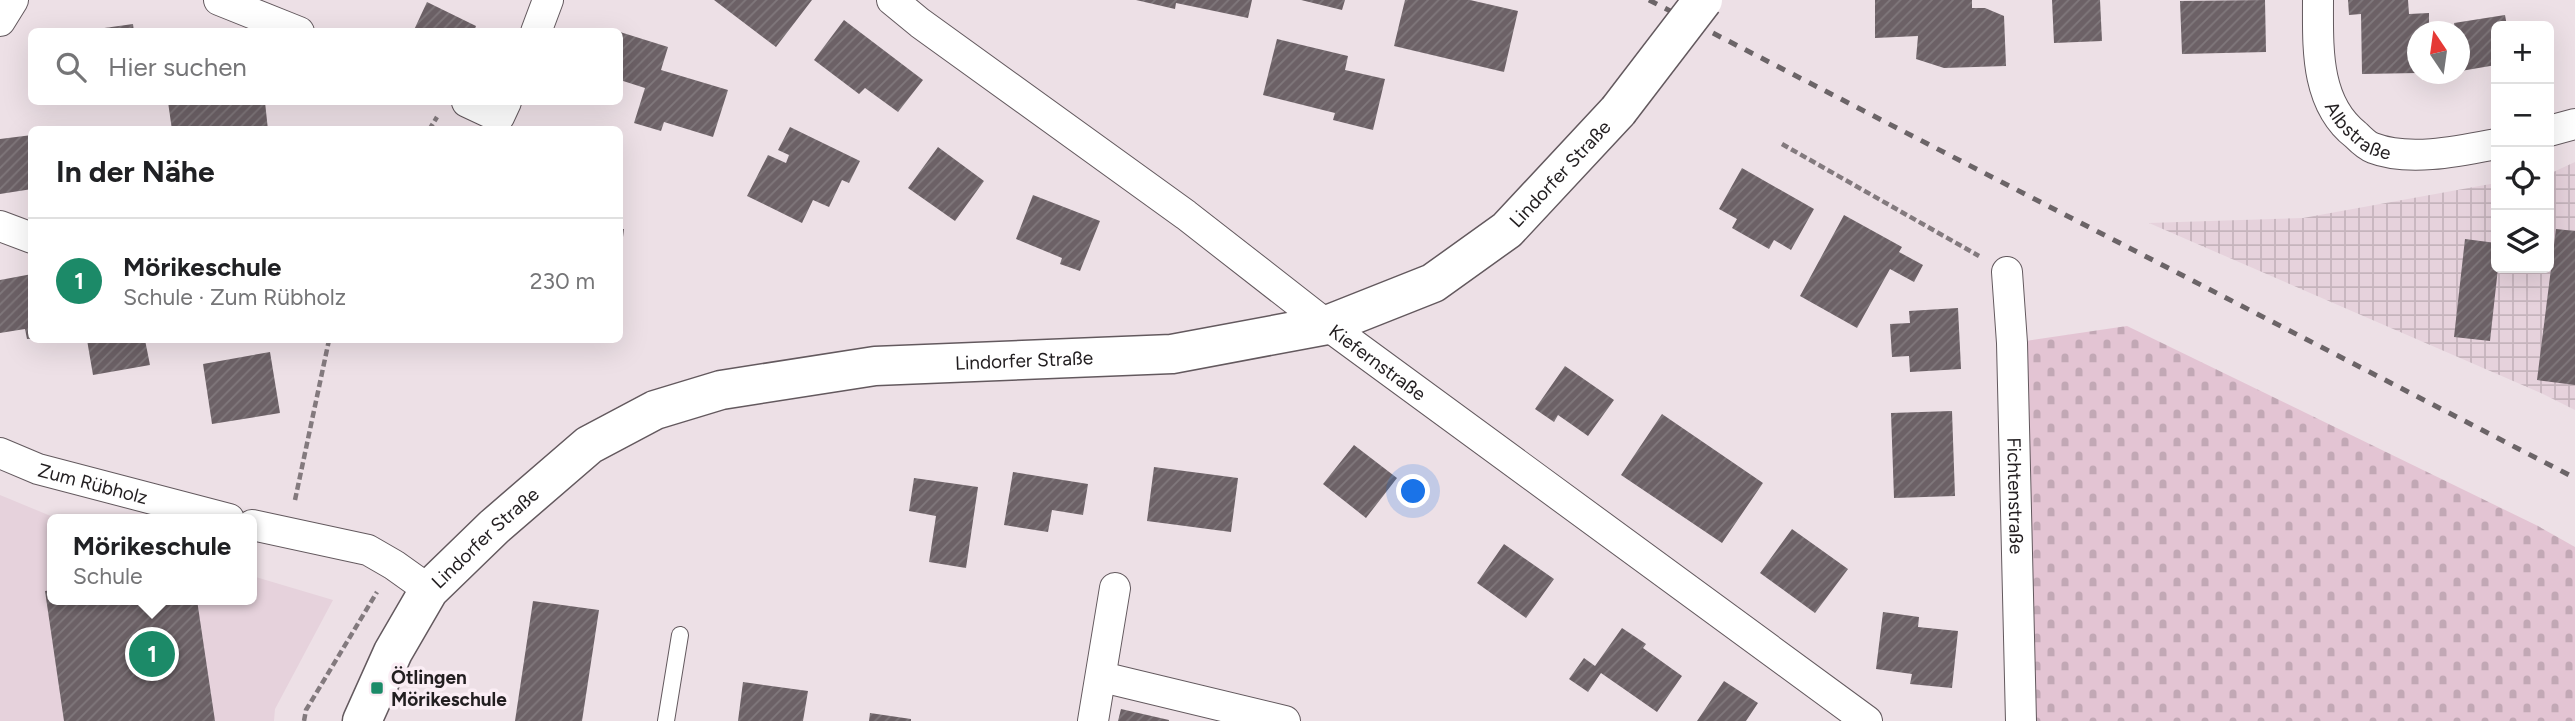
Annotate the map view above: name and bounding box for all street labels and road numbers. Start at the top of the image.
street label: Albstraße [2320,97,2393,164]
street label: Lindorfer Straße [1504,115,1615,232]
street label: Kiefernstraße [1325,319,1430,405]
street label: Lindorfer Straße [955,346,1093,374]
street label: Fichtenstraße [2003,437,2029,555]
street label: Zum Rübholz [36,458,150,509]
street label: Lindorfer Straße [426,482,543,593]

